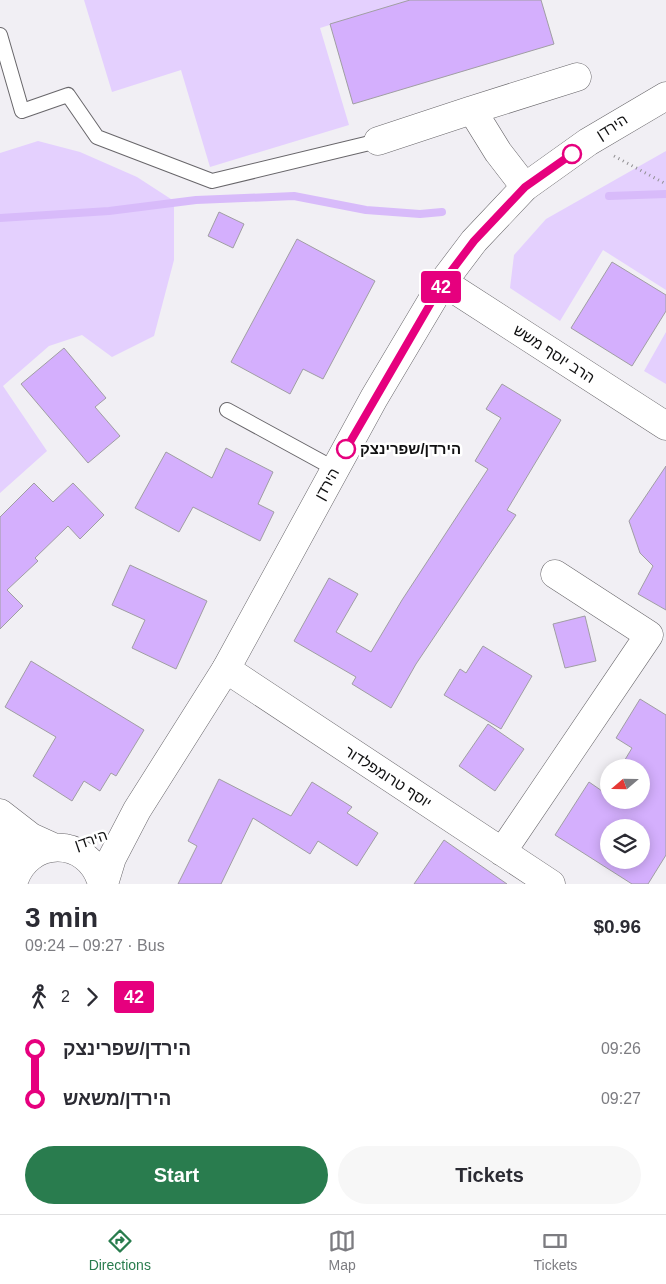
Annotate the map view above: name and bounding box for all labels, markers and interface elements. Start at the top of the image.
street label: הירדן [593,110,631,143]
unlabelled marker [562,144,582,164]
line badge: 42 [418,271,464,303]
text: 42 [431,277,451,297]
street label: הרב יוסף משש [511,321,598,386]
marker: הירדן/שפרינצק [336,439,356,459]
place label: הירדן/שפרינצק [360,440,461,457]
street label: הירדן [311,465,342,503]
street label: יוסף טרומפלדור [342,742,435,811]
north arrow [600,759,650,809]
map controls [600,759,650,869]
button: layers [600,819,650,869]
street label: הירדן [72,826,110,853]
text: 3 min [25,902,98,933]
text: $0.96 [593,916,641,937]
text: 09:24 – 09:27 · Bus [25,937,165,954]
icon: walk [25,983,53,1011]
icon: forward [78,983,106,1011]
text: 42 [124,987,144,1007]
text: 2 [61,988,70,1005]
text: הירדן/שפרינצק [63,1038,191,1059]
text: 09:26 [601,1040,641,1057]
text: הירדן/משאש [63,1088,171,1109]
text: 09:27 [601,1090,641,1107]
button: Start [25,1146,328,1204]
button: Tickets [338,1146,641,1204]
tab: Directions [89,1227,151,1273]
tab: Map [328,1227,356,1273]
tab: Tickets [533,1227,577,1273]

